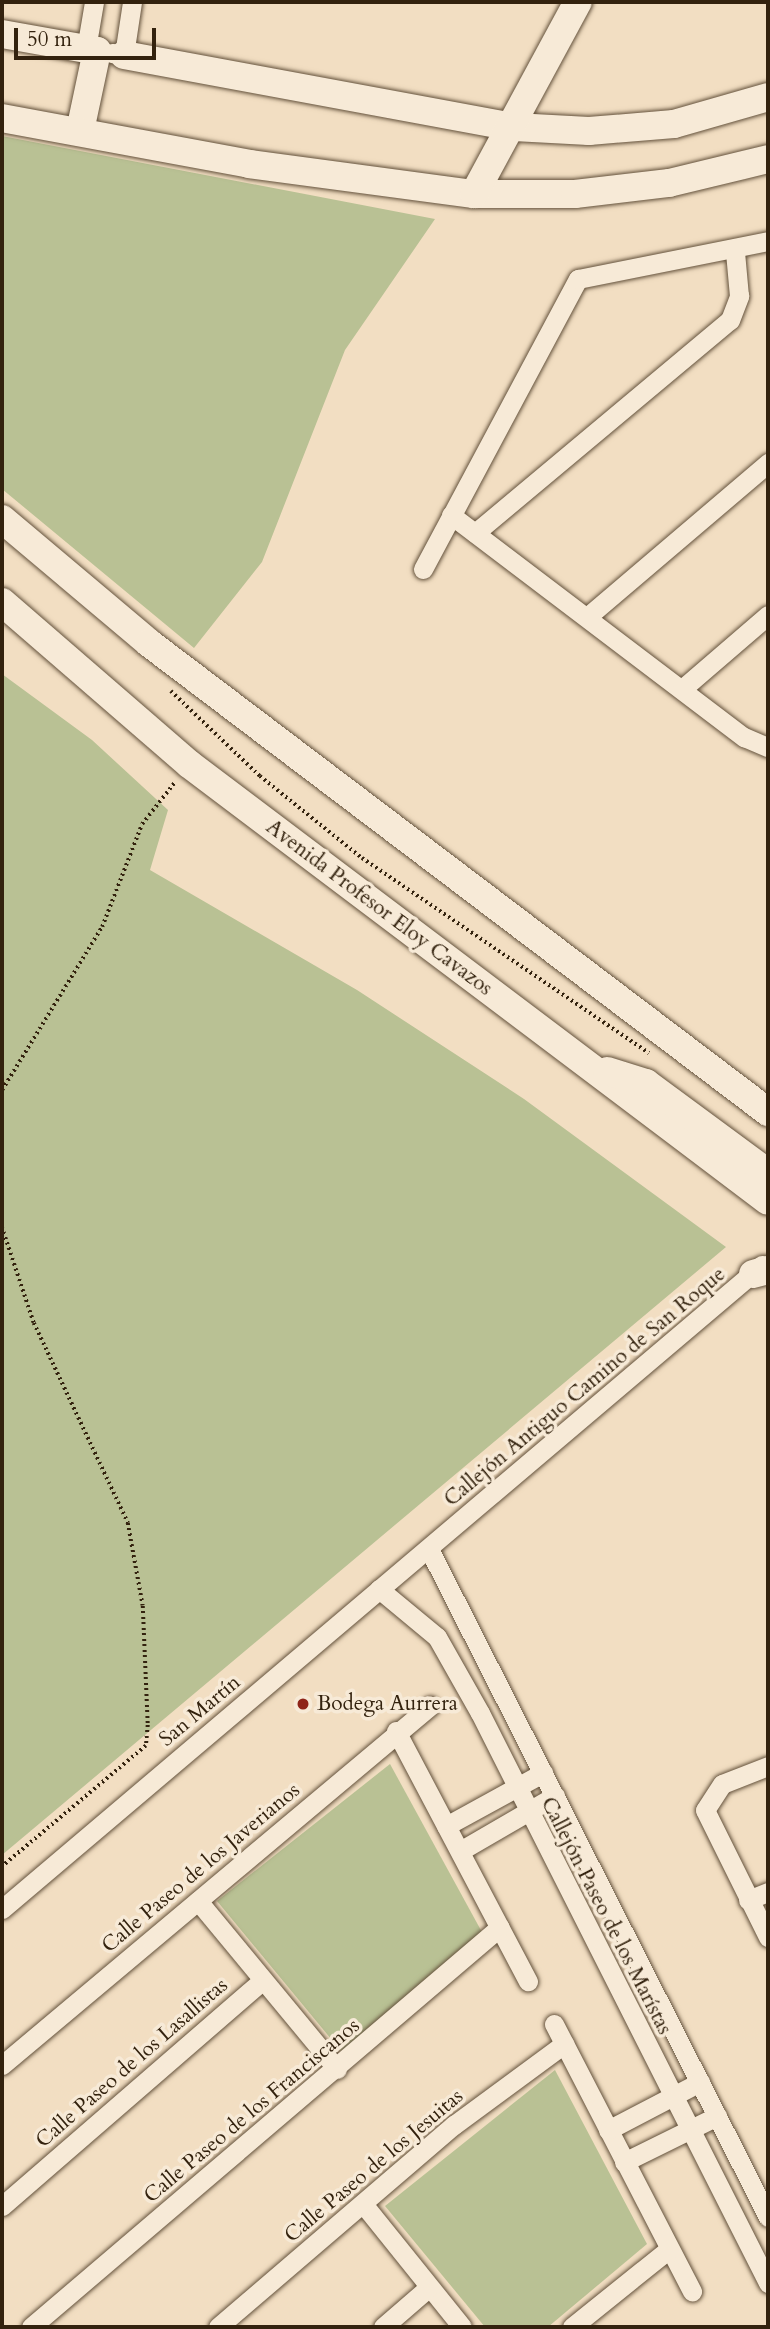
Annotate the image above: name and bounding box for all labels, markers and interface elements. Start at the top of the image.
scale bar [18,14,159,58]
text: 50 m [27,25,72,54]
street label: Avenida Profesor Eloy Cavazos [261,815,497,1001]
street label: Callejón Antiguo Camino de San Roque [439,1262,731,1512]
street label: San Martín [154,1670,246,1752]
place label: Bodega Aurrera [317,1691,458,1717]
marker: Bodega Aurrera [295,1696,311,1712]
street label: Calle Paseo de los Javerianos [97,1778,305,1958]
street label: Callejón Paseo de los Marístas [535,1793,677,2039]
street label: Calle Paseo de los Lasallistas [31,1973,233,2153]
street label: Calle Paseo de los Franciscanos [139,2013,365,2209]
street label: Calle Paseo de los Jesuitas [280,2084,468,2248]

